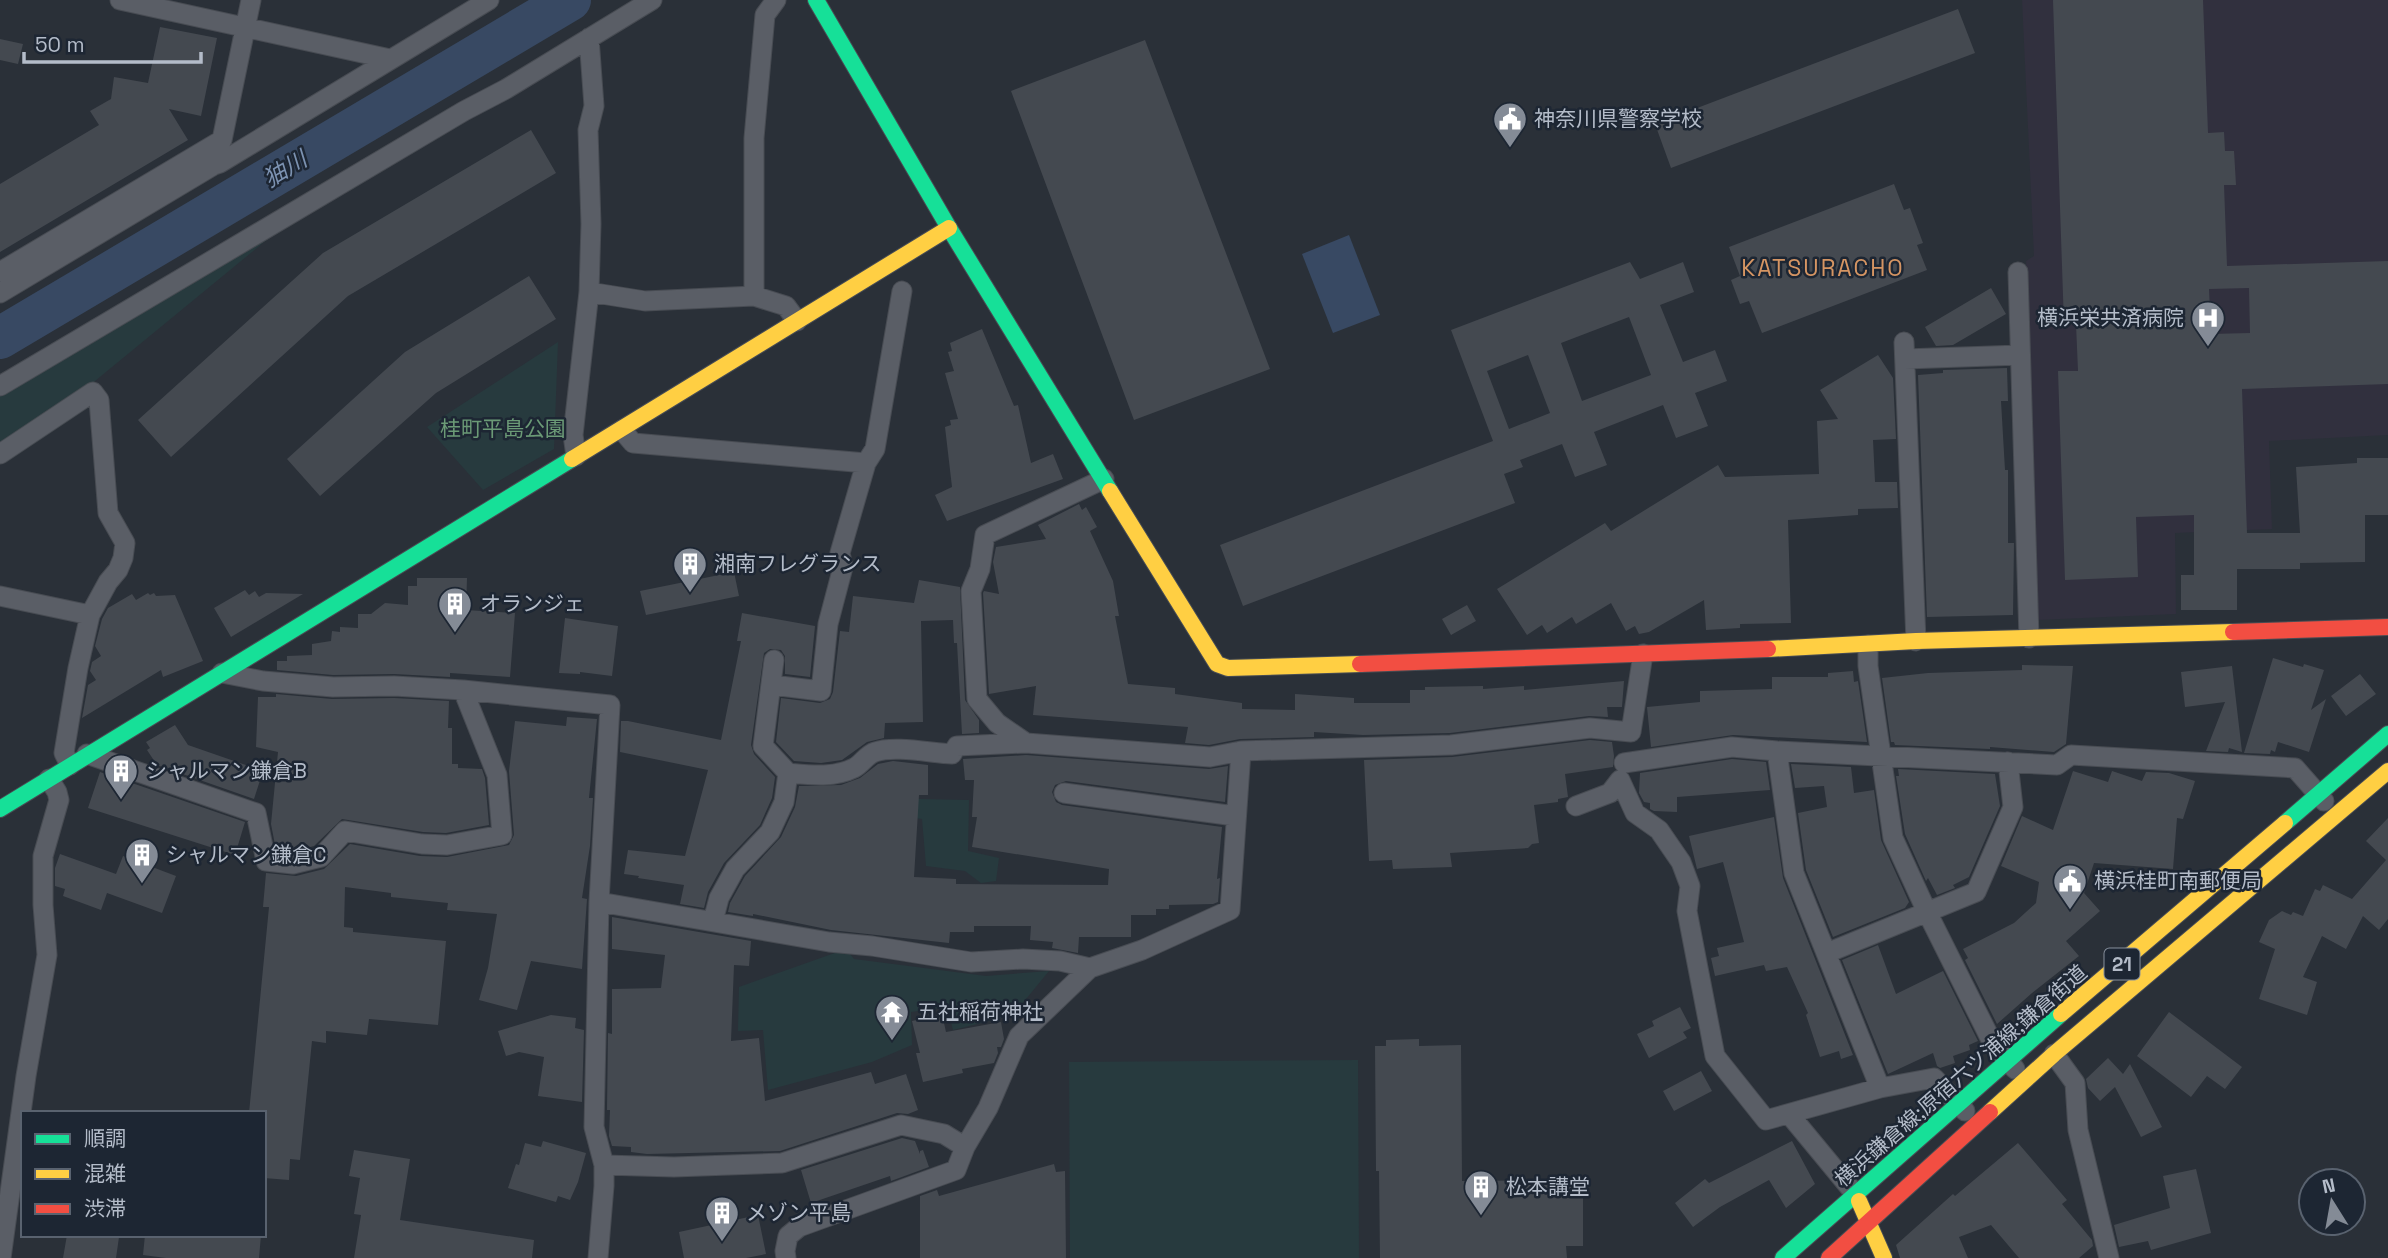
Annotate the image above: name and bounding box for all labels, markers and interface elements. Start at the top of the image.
scale bar [24,21,201,65]
text: 50 m [35,31,85,58]
public building icon: 神奈川県警察学校 [1491,100,1529,149]
place label: 神奈川県警察学校 [1534,105,1702,132]
water label: 㹨川 [258,143,315,194]
district label: KATSURACHO [1741,253,1905,283]
hospital icon: 横浜栄共済病院 [2189,299,2227,348]
place label: 横浜栄共済病院 [2037,304,2184,331]
park label: 桂町平島公園 [440,415,566,442]
building icon: 湘南フレグランス [671,545,709,594]
place label: 湘南フレグランス [714,550,882,577]
building icon: オランジェ [436,585,474,634]
place label: オランジェ [480,590,585,617]
building icon: シャルマン鎌倉B [102,752,140,801]
place label: シャルマン鎌倉B [146,757,307,784]
building icon: シャルマン鎌倉C [123,836,161,885]
place label: シャルマン鎌倉C [166,841,326,868]
public building icon: 横浜桂町南郵便局 [2051,862,2089,911]
place label: 横浜桂町南郵便局 [2094,867,2262,894]
road number: 21 [2104,948,2140,980]
street label: 横浜鎌倉線;原宿六ツ浦線;鎌倉街道 [1829,959,2092,1193]
temple icon: 五社稲荷神社 [873,993,911,1042]
place label: 五社稲荷神社 [917,998,1043,1025]
legend [21,1111,266,1237]
text: 順調 [84,1125,126,1152]
text: 混雑 [84,1160,126,1187]
north arrow [2297,1167,2367,1237]
building icon: 松本講堂 [1462,1168,1500,1217]
text: N [2320,1172,2337,1199]
place label: 松本講堂 [1506,1173,1590,1200]
building icon: メゾン平島 [703,1194,741,1243]
text: 渋滞 [84,1195,126,1222]
place label: メゾン平島 [746,1199,851,1226]

